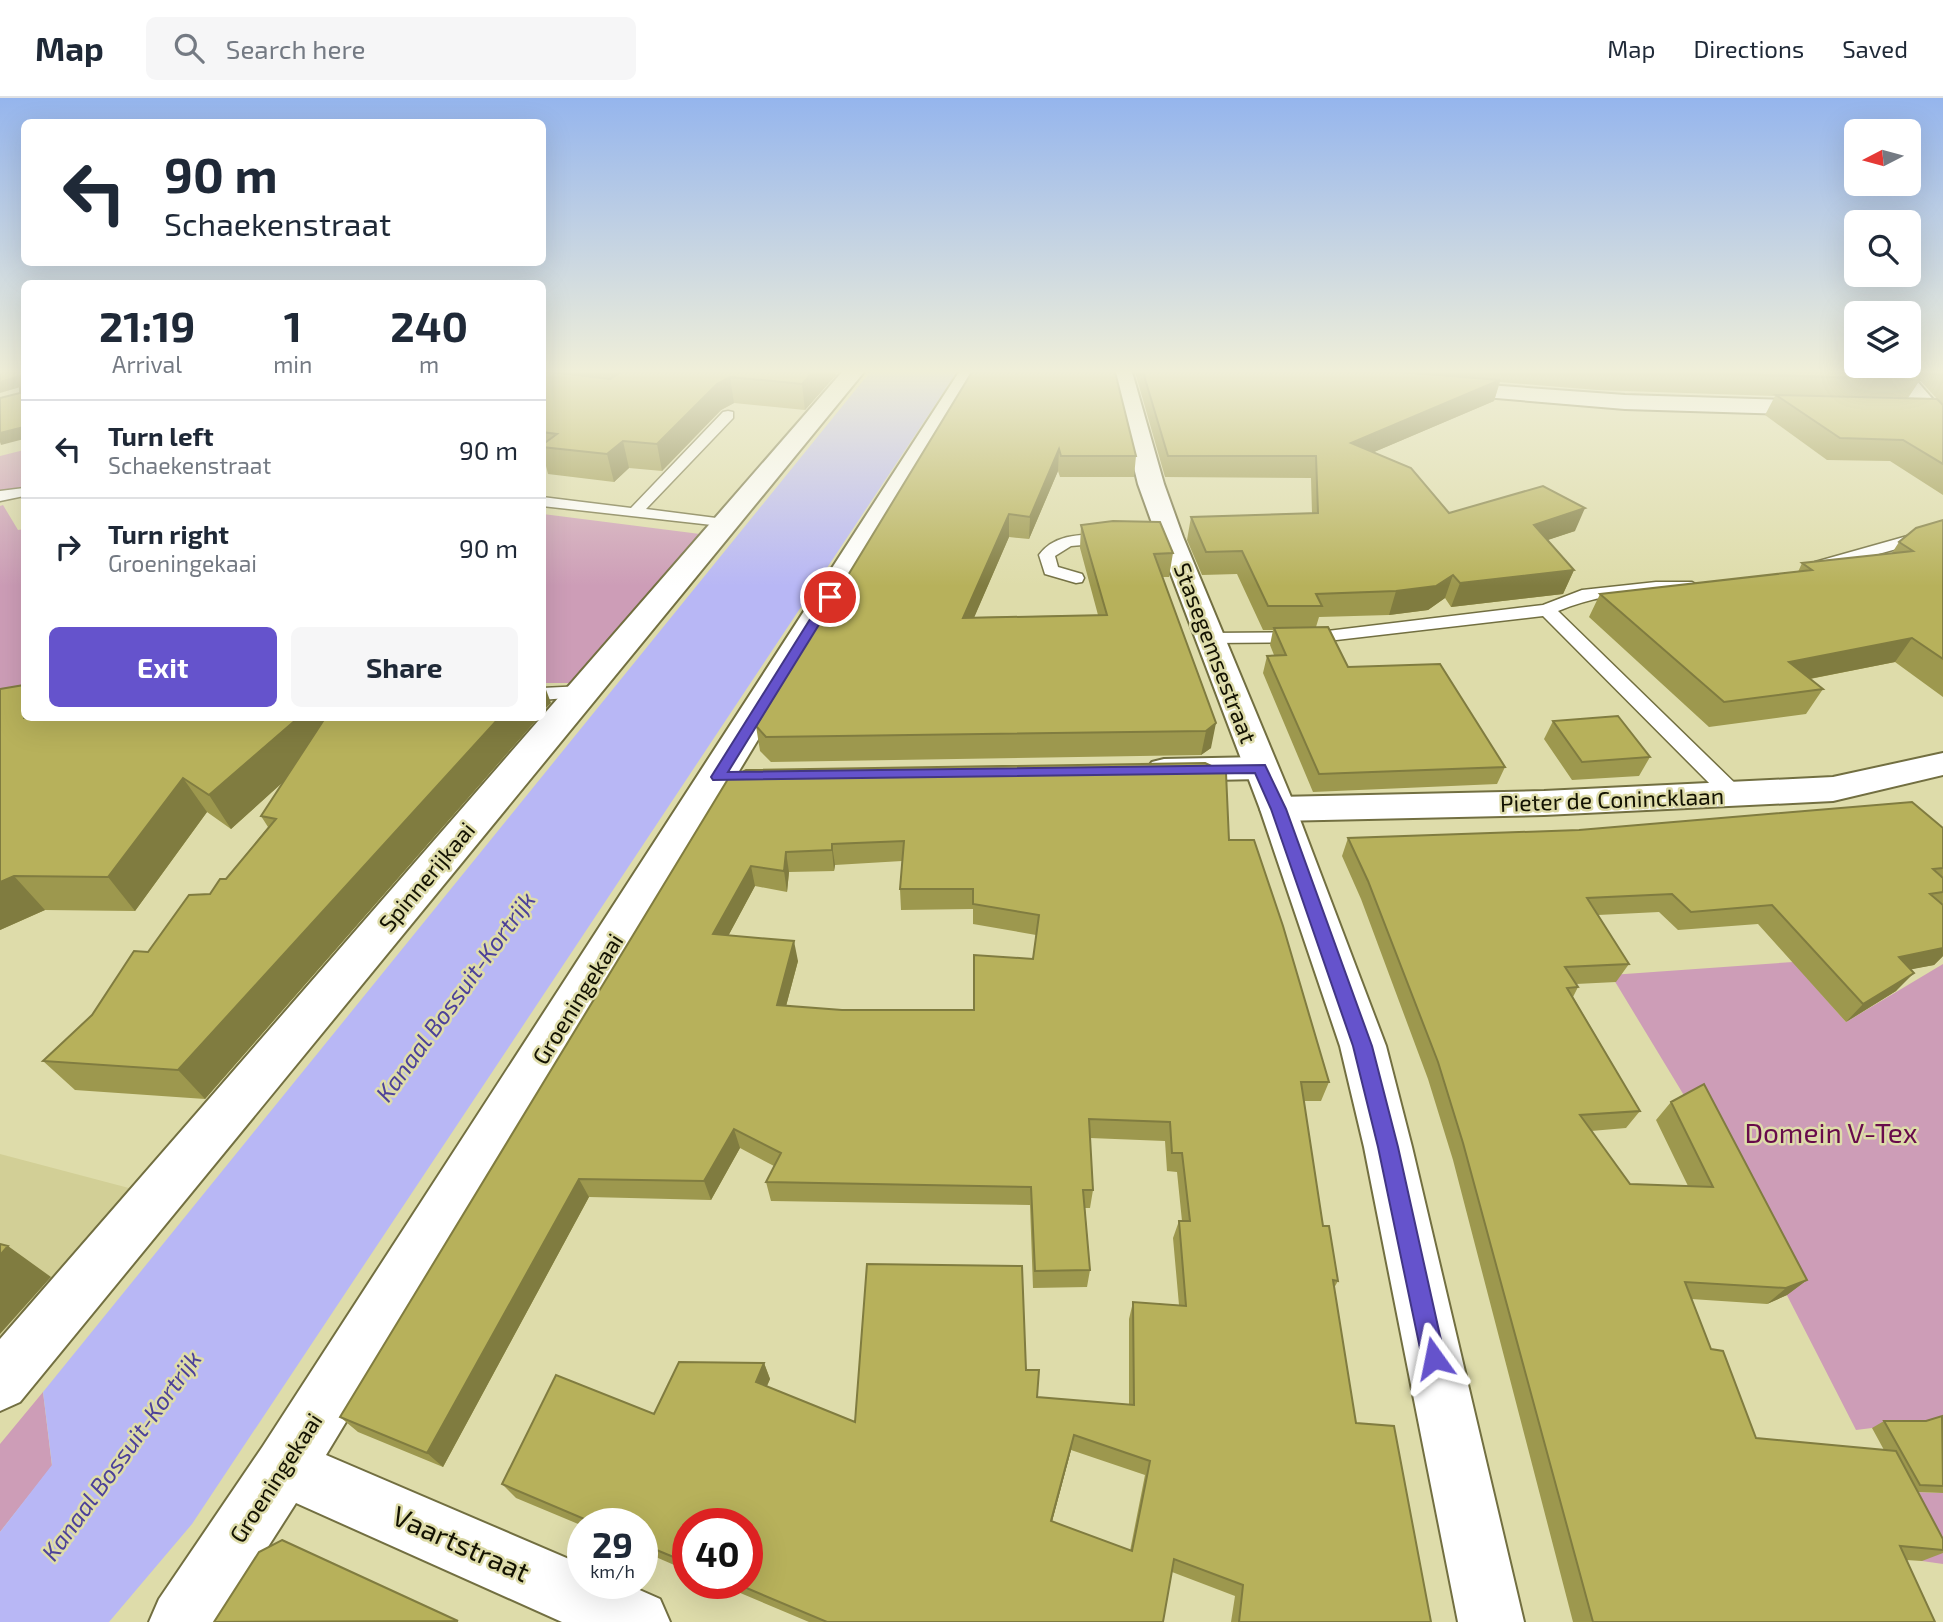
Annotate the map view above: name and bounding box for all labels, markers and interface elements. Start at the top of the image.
search box [146,17,636,80]
text: Map [35,28,104,68]
icon: search [170,29,208,67]
text: Search here [226,33,365,64]
text: Map [1607,34,1655,63]
text: Directions [1693,34,1804,63]
text: Saved [1842,34,1908,63]
north arrow [1844,119,1922,196]
map controls [1844,119,1921,378]
text: 90 m [164,144,278,203]
icon: left [49,147,140,238]
text: Schaekenstraat [164,204,391,242]
button: search [1844,210,1921,287]
text: 21:19 [99,300,195,350]
text: 1 [284,300,302,350]
text: 240 [390,300,468,350]
button: layers [1844,301,1921,378]
text: Arrival [112,350,182,378]
text: min [273,350,312,378]
text: m [419,350,439,378]
text: Turn left [108,420,214,451]
icon: left [49,430,87,468]
text: 90 m [459,434,518,465]
text: Schaekenstraat [108,451,271,479]
text: Turn right [108,518,229,549]
icon: right [49,528,87,566]
text: 90 m [459,532,518,563]
text: Groeningekaai [108,549,257,577]
street label: Stasegemsestraat [1169,558,1263,747]
pin [800,567,860,627]
icon: arrive [811,578,849,616]
button: Exit [49,627,277,707]
button: Share [291,627,518,707]
street label: Pieter de Conincklaan [1499,781,1725,817]
street label: Spinnerijkaai [372,816,480,937]
water label: Kanaal Bossuit-Kortrijk [369,885,541,1107]
street label: Groeningekaai [526,928,628,1069]
park label: Domein V-Tex [1744,1115,1918,1149]
position arrow [1397,1321,1471,1395]
water label: Kanaal Bossuit-Kortrijk [35,1344,207,1566]
street label: Groeningekaai [223,1407,327,1548]
street label: Vaartstraat [388,1498,535,1588]
speed limit sign: 40 [672,1508,763,1599]
text: 29 [592,1523,633,1565]
text: km/h [590,1560,635,1582]

